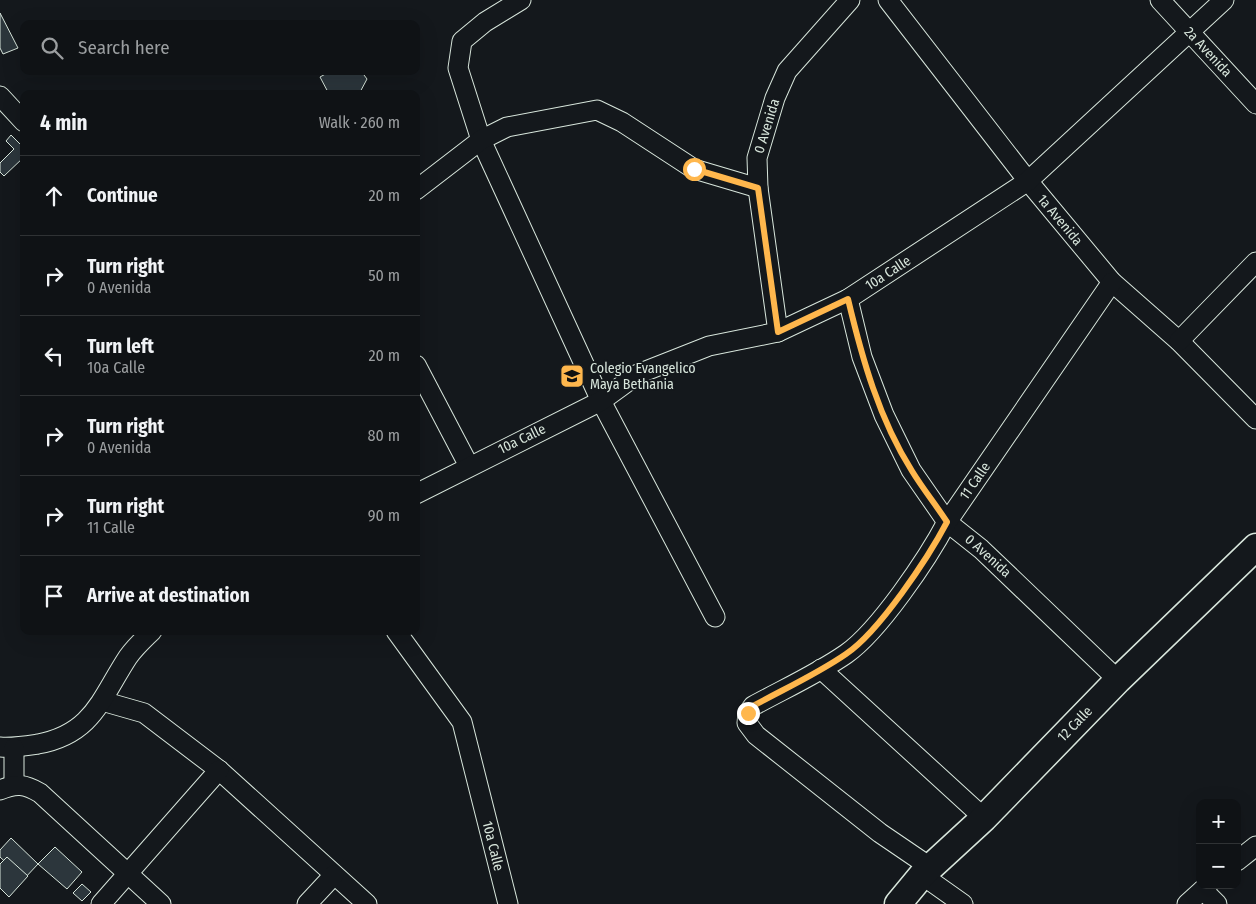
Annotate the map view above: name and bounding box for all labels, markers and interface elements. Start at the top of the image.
search box [20,20,420,75]
street label: 2a Avenida [1181,24,1235,81]
icon: search [38,34,66,62]
text: Search here [78,36,170,59]
street label: 0 Avenida [751,96,783,155]
text: 4 min [40,110,88,136]
text: Walk · 260 m [319,113,400,132]
route start [683,158,706,181]
icon: ahead [40,182,68,210]
text: Continue [87,184,158,207]
text: 20 m [369,186,400,205]
street label: 1a Avenida [1034,191,1086,249]
street label: 10a Calle [862,252,914,294]
text: Turn right [87,255,164,278]
icon: right [40,262,68,290]
text: 50 m [368,266,400,285]
text: 0 Avenida [87,278,151,297]
text: Turn left [87,335,154,358]
icon: left [40,342,68,370]
text: 20 m [369,346,400,365]
text: 10a Calle [87,358,145,377]
place label: Colegio Evangelico Maya Bethania [590,360,696,393]
school or university icon: Colegio Evangelico Maya Bethania [559,363,585,389]
text: Turn right [87,415,164,438]
street label: 10a Calle [495,420,549,458]
icon: right [40,422,68,450]
text: 80 m [368,426,400,445]
text: 0 Avenida [87,438,151,457]
street label: 11 Calle [956,459,994,503]
text: Turn right [87,495,164,518]
icon: right [40,502,68,530]
text: 90 m [368,506,400,525]
text: 11 Calle [87,518,135,537]
street label: 0 Avenida [961,531,1015,581]
icon: arrive [40,582,68,610]
text: Arrive at destination [87,584,250,607]
route end [737,702,760,725]
street label: 12 Calle [1054,703,1096,745]
map controls [1196,799,1241,889]
button: + [1196,799,1241,844]
street label: 10a Calle [479,819,507,873]
button: − [1196,844,1241,889]

